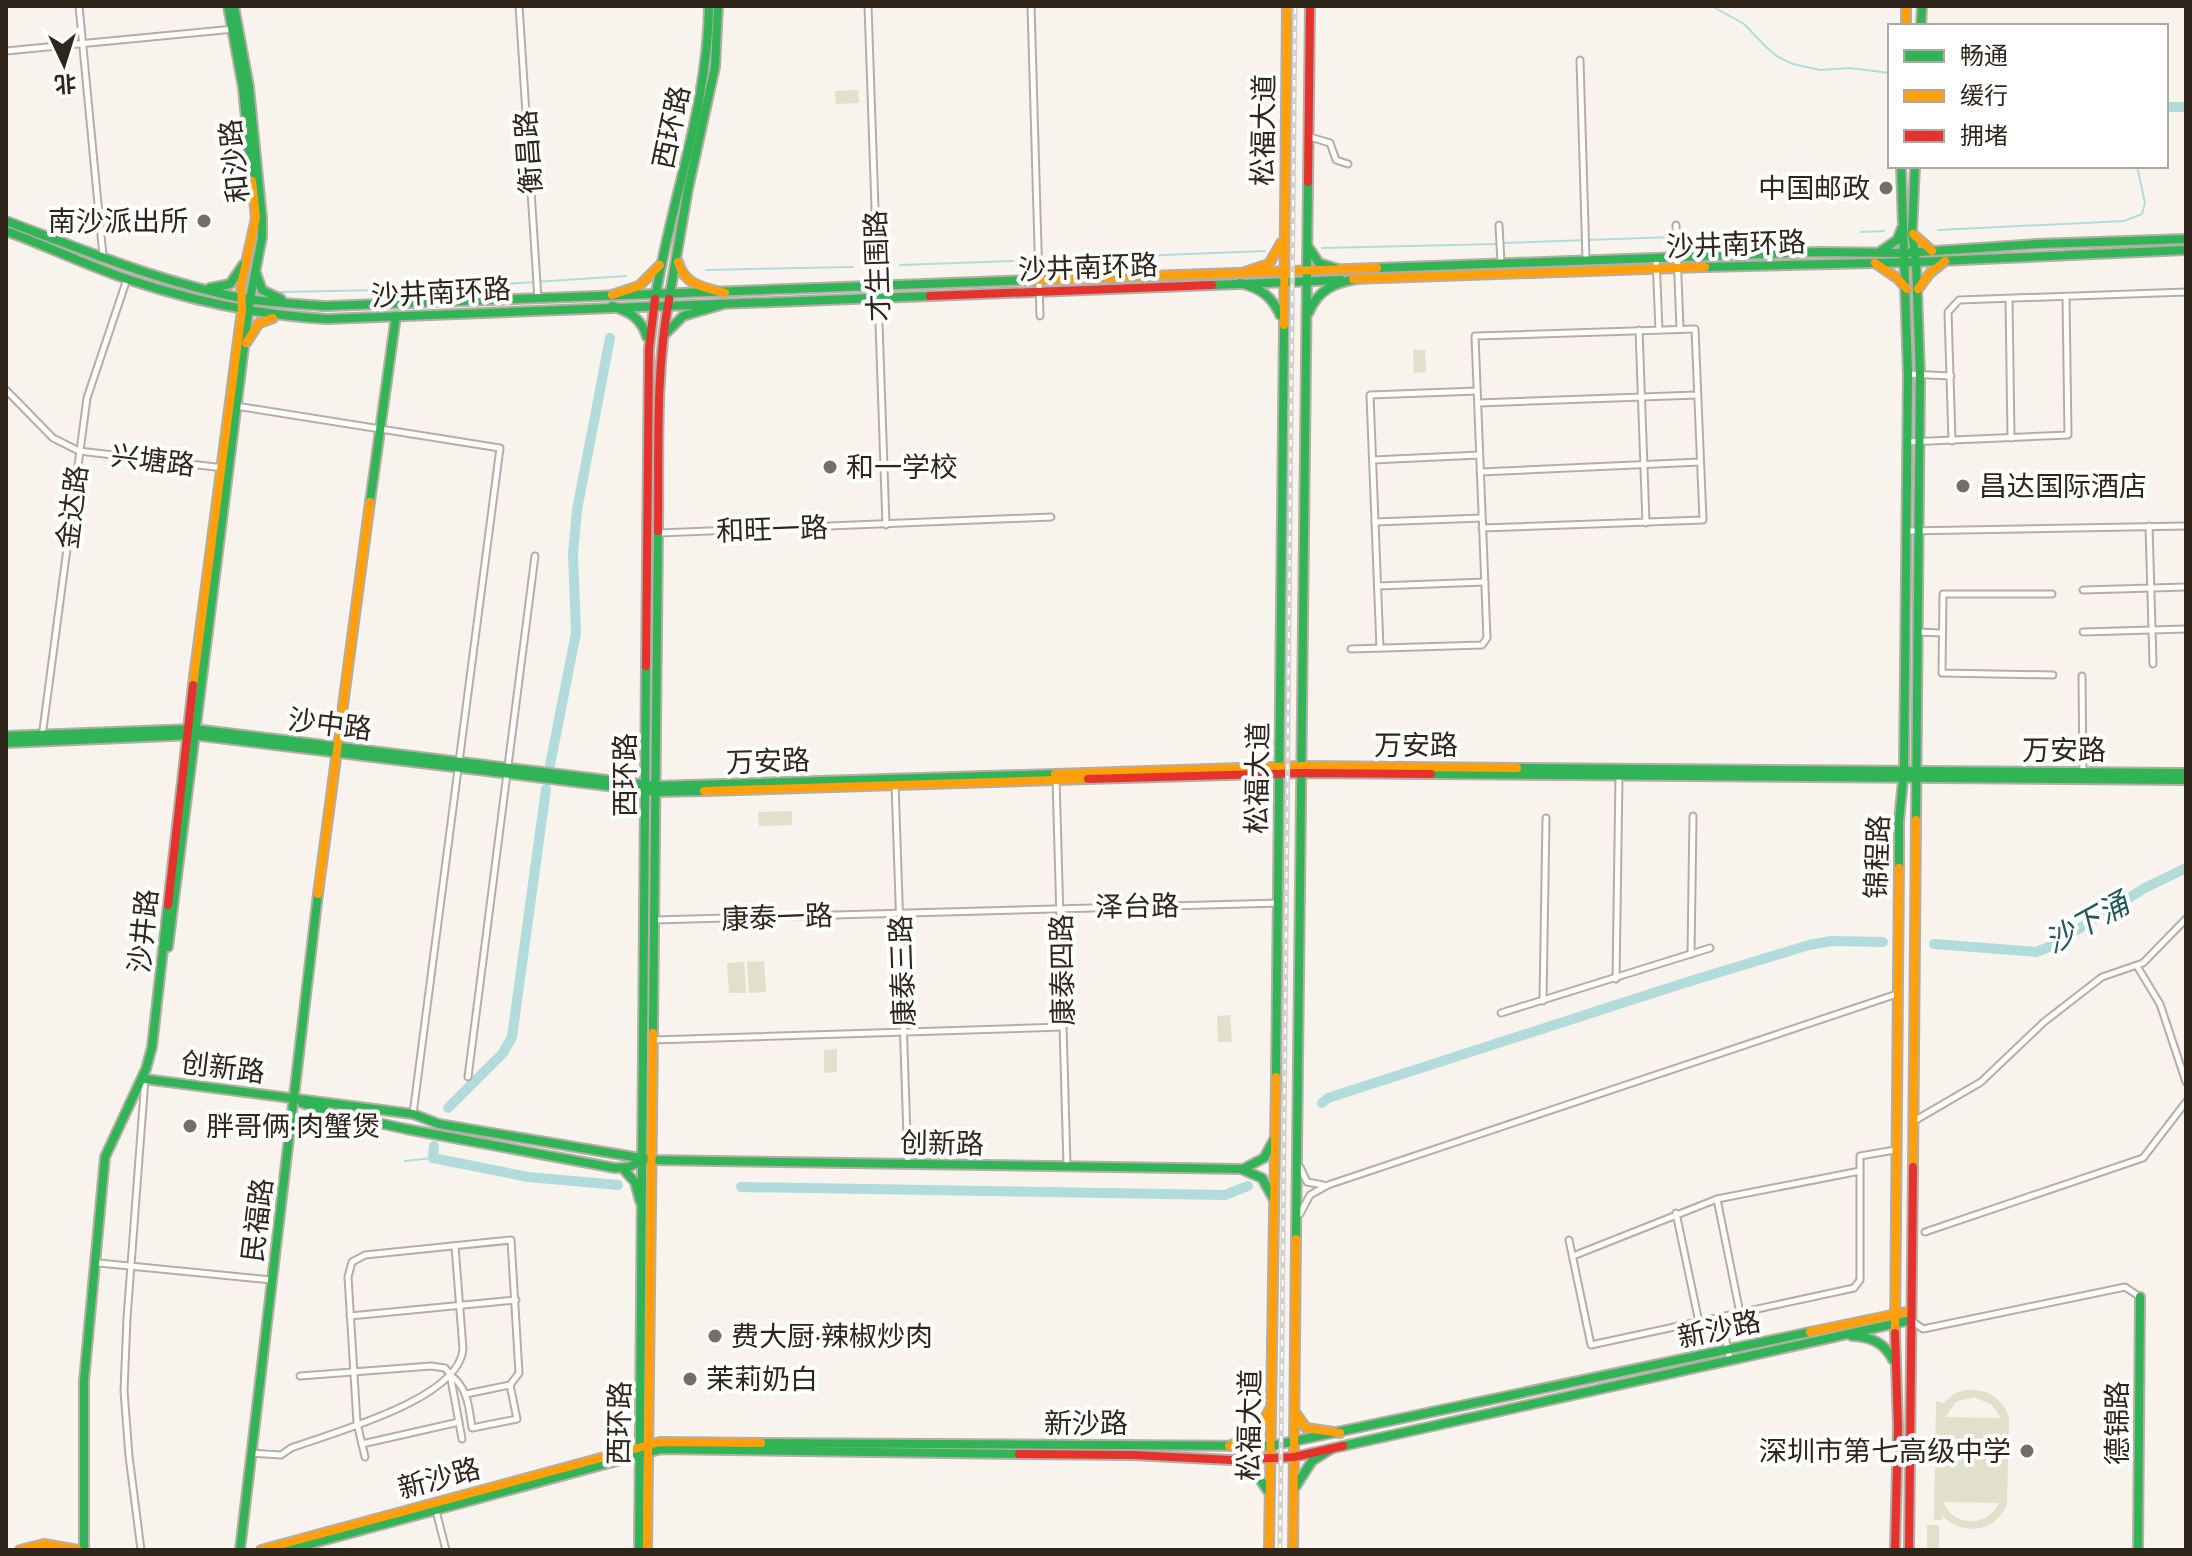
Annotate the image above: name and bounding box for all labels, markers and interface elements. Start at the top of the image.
north arrow [24,24,104,104]
legend [1888,24,2168,168]
text: 畅通 [1960,40,2008,69]
text: 北 [54,71,77,99]
street label: 松福大道 [1244,74,1280,186]
text: 缓行 [1960,80,2008,109]
street label: 西环路 [645,82,695,171]
street label: 衡昌路 [507,109,547,195]
street label: 和沙路 [212,118,254,205]
text: 拥堵 [1960,120,2008,149]
place label: 中国邮政 [1758,170,1870,204]
marker: 中国邮政 [1877,179,1895,197]
place label: 南沙派出所 [48,203,188,237]
street label: 才生围路 [857,209,895,323]
marker: 南沙派出所 [195,212,213,230]
street label: 沙井南环路 [1665,224,1807,262]
street label: 沙井南环路 [1017,247,1159,285]
street label: 沙井南环路 [370,270,512,312]
street label: 兴塘路 [109,437,197,481]
place label: 和一学校 [846,449,958,483]
marker: 和一学校 [821,458,839,476]
street label: 金达路 [49,463,93,551]
place label: 昌达国际酒店 [1979,468,2147,502]
marker: 昌达国际酒店 [1954,477,1972,495]
street label: 和旺一路 [715,509,829,547]
street label: 沙中路 [286,701,374,745]
street label: 松福大道 [1238,722,1274,834]
street label: 万安路 [1374,727,1458,761]
street label: 万安路 [2022,732,2106,766]
street label: 西环路 [607,733,641,817]
street label: 万安路 [725,742,811,778]
street label: 锦程路 [1858,814,1894,900]
water label: 沙下涌 [2038,882,2137,959]
street label: 沙井路 [121,887,163,974]
street label: 泽台路 [1095,887,1179,923]
street label: 康泰一路 [720,897,834,935]
street label: 康泰三路 [882,914,920,1028]
street label: 康泰四路 [1043,914,1079,1026]
street label: 创新路 [179,1044,267,1088]
place label: 胖哥俩·肉蟹煲 [206,1108,380,1142]
marker: 胖哥俩·肉蟹煲 [181,1117,199,1135]
street label: 创新路 [900,1124,984,1160]
street label: 民福路 [234,1176,278,1264]
street label: 新沙路 [1674,1303,1763,1353]
place label: 费大厨·辣椒炒肉 [731,1318,933,1352]
marker: 费大厨·辣椒炒肉 [706,1327,724,1345]
place label: 茉莉奶白 [706,1361,818,1395]
street label: 松福大道 [1230,1369,1266,1481]
marker: 茉莉奶白 [681,1370,699,1388]
street label: 西环路 [600,1381,636,1465]
street label: 德锦路 [2099,1381,2133,1465]
street label: 新沙路 [1044,1405,1128,1439]
place label: 深圳市第七高级中学 [1759,1433,2011,1467]
marker: 深圳市第七高级中学 [2018,1442,2036,1460]
street label: 新沙路 [394,1450,484,1504]

